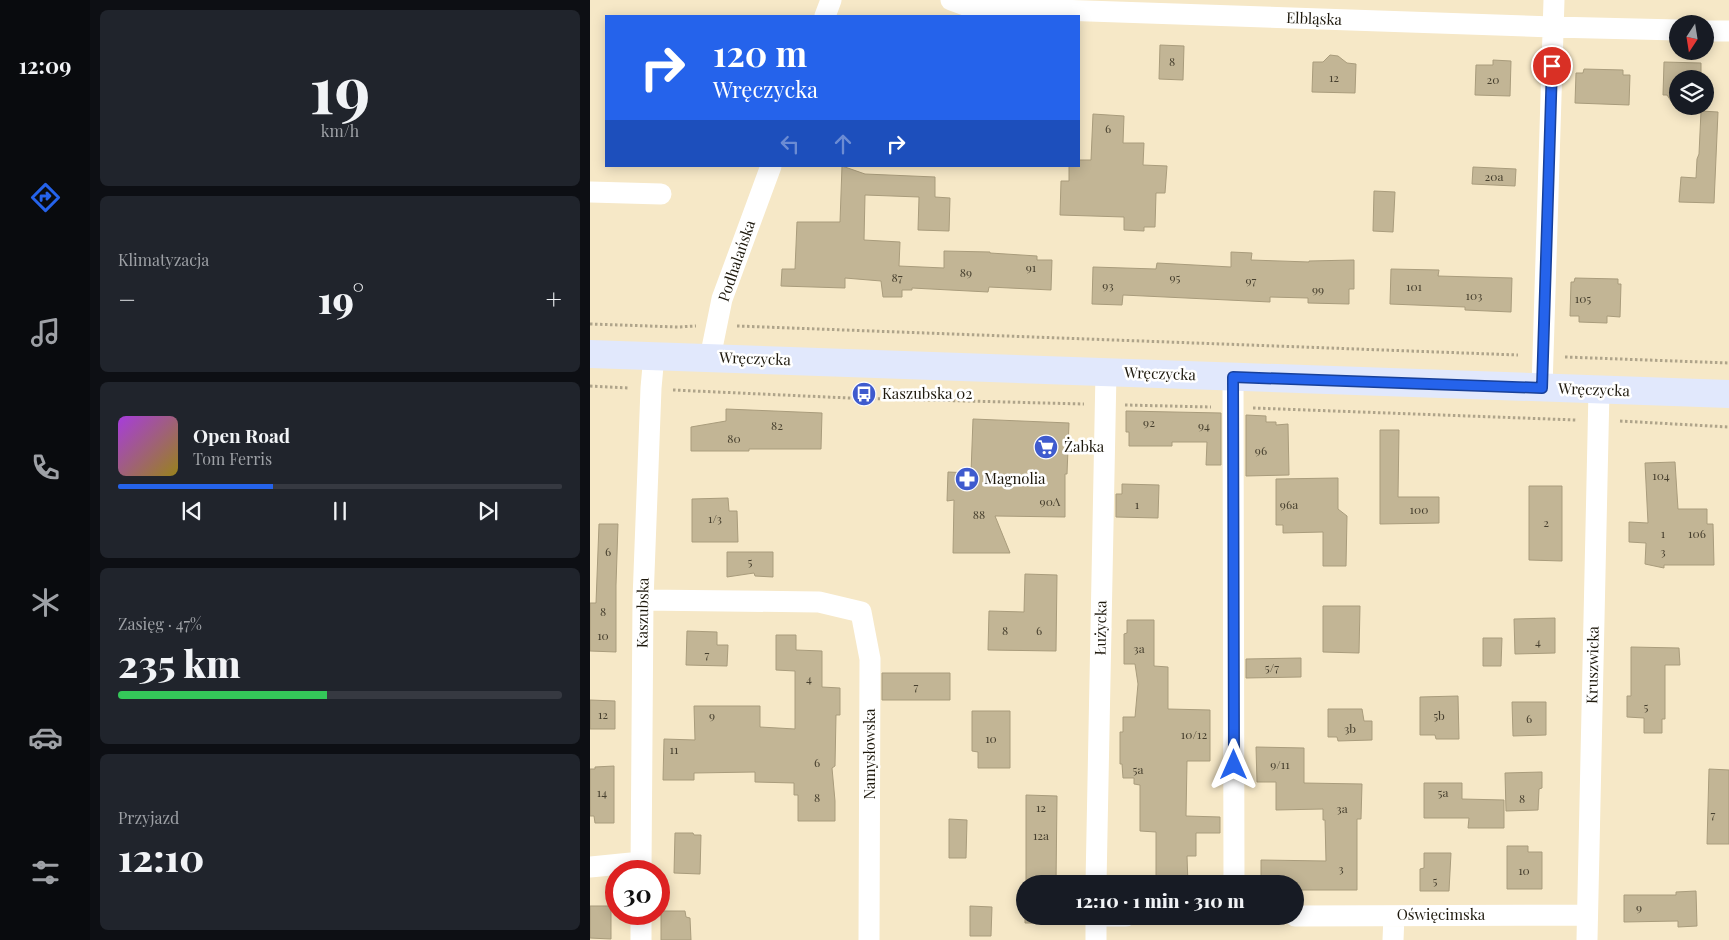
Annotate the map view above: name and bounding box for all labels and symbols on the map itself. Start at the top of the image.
street label: Elbląska [1286,7,1343,29]
north arrow [1669,15,1714,60]
pin [1531,45,1573,87]
house number: 8 [1169,53,1175,69]
house number: 12 [1329,69,1339,85]
house number: 20 [1487,71,1499,87]
house number: 6 [1105,120,1111,136]
house number: 20a [1485,168,1503,184]
street label: Podhalańska [713,217,759,304]
house number: 91 [1026,259,1037,275]
house number: 89 [960,264,972,280]
house number: 87 [891,269,903,285]
house number: 95 [1169,269,1181,285]
house number: 97 [1246,272,1257,288]
house number: 93 [1102,277,1114,293]
house number: 101 [1406,278,1423,294]
house number: 99 [1312,281,1324,297]
house number: 103 [1465,287,1483,303]
house number: 105 [1575,290,1591,306]
street label: Wręczycka [718,347,792,369]
street label: Wręczycka [1123,362,1197,384]
street label: Wręczycka [1557,378,1631,400]
bus stop icon: Kaszubska 02 [851,381,877,407]
place label: Kaszubska 02 [882,383,972,403]
house number: 92 [1143,414,1155,430]
house number: 82 [771,417,783,433]
house number: 94 [1198,417,1210,433]
house number: 80 [727,430,741,446]
supermarket icon: Żabka [1033,434,1059,460]
place label: Żabka [1064,436,1105,456]
house number: 96 [1255,442,1267,458]
pharmacy icon: Magnolia [954,466,980,492]
house number: 104 [1652,467,1670,483]
place label: Magnolia [984,468,1046,488]
house number: 90A [1040,493,1061,509]
house number: 1 [1135,496,1140,512]
house number: 96a [1280,496,1298,512]
house number: 100 [1410,501,1428,517]
house number: 88 [973,506,985,522]
house number: 1/3 [708,510,722,526]
house number: 2 [1543,514,1549,530]
house number: 1 [1661,525,1666,541]
house number: 106 [1688,525,1706,541]
house number: 6 [605,543,611,559]
house number: 3 [1660,543,1666,559]
house number: 5 [748,553,753,569]
street label: Kaszubska [631,577,653,648]
street label: Łużycka [1090,600,1110,656]
house number: 8 [600,603,606,619]
house number: 8 [1002,622,1008,638]
house number: 6 [1036,622,1042,638]
street label: Kruszwicka [1581,625,1603,704]
house number: 10 [597,627,609,643]
house number: 4 [1535,633,1541,649]
house number: 3a [1133,640,1145,656]
house number: 7 [705,646,710,662]
house number: 5/7 [1265,659,1279,675]
house number: 4 [806,670,812,686]
house number: 7 [914,678,919,694]
house number: 5 [1644,698,1649,714]
house number: 12 [598,706,608,722]
house number: 9 [709,707,715,723]
house number: 5b [1433,707,1445,723]
street label: Namysłowska [859,708,879,800]
house number: 6 [1526,710,1532,726]
house number: 3b [1344,720,1356,736]
house number: 10/12 [1181,726,1207,742]
house number: 10 [985,730,997,746]
position arrow [1207,738,1259,790]
house number: 11 [670,741,679,757]
house number: 6 [814,754,820,770]
house number: 9/11 [1270,756,1290,772]
house number: 5a [1133,761,1143,777]
house number: 14 [597,784,607,800]
house number: 5a [1438,784,1448,800]
house number: 8 [814,789,820,805]
house number: 8 [1519,790,1525,806]
house number: 12 [1036,799,1046,815]
house number: 3a [1336,800,1348,816]
house number: 7 [1711,806,1716,822]
house number: 12a [1033,827,1049,843]
speed limit sign: 30 [605,860,670,925]
house number: 3 [1338,860,1344,876]
house number: 10 [1518,862,1530,878]
house number: 5 [1433,872,1438,888]
house number: 9 [1636,899,1642,915]
street label: Oświęcimska [1397,904,1486,924]

